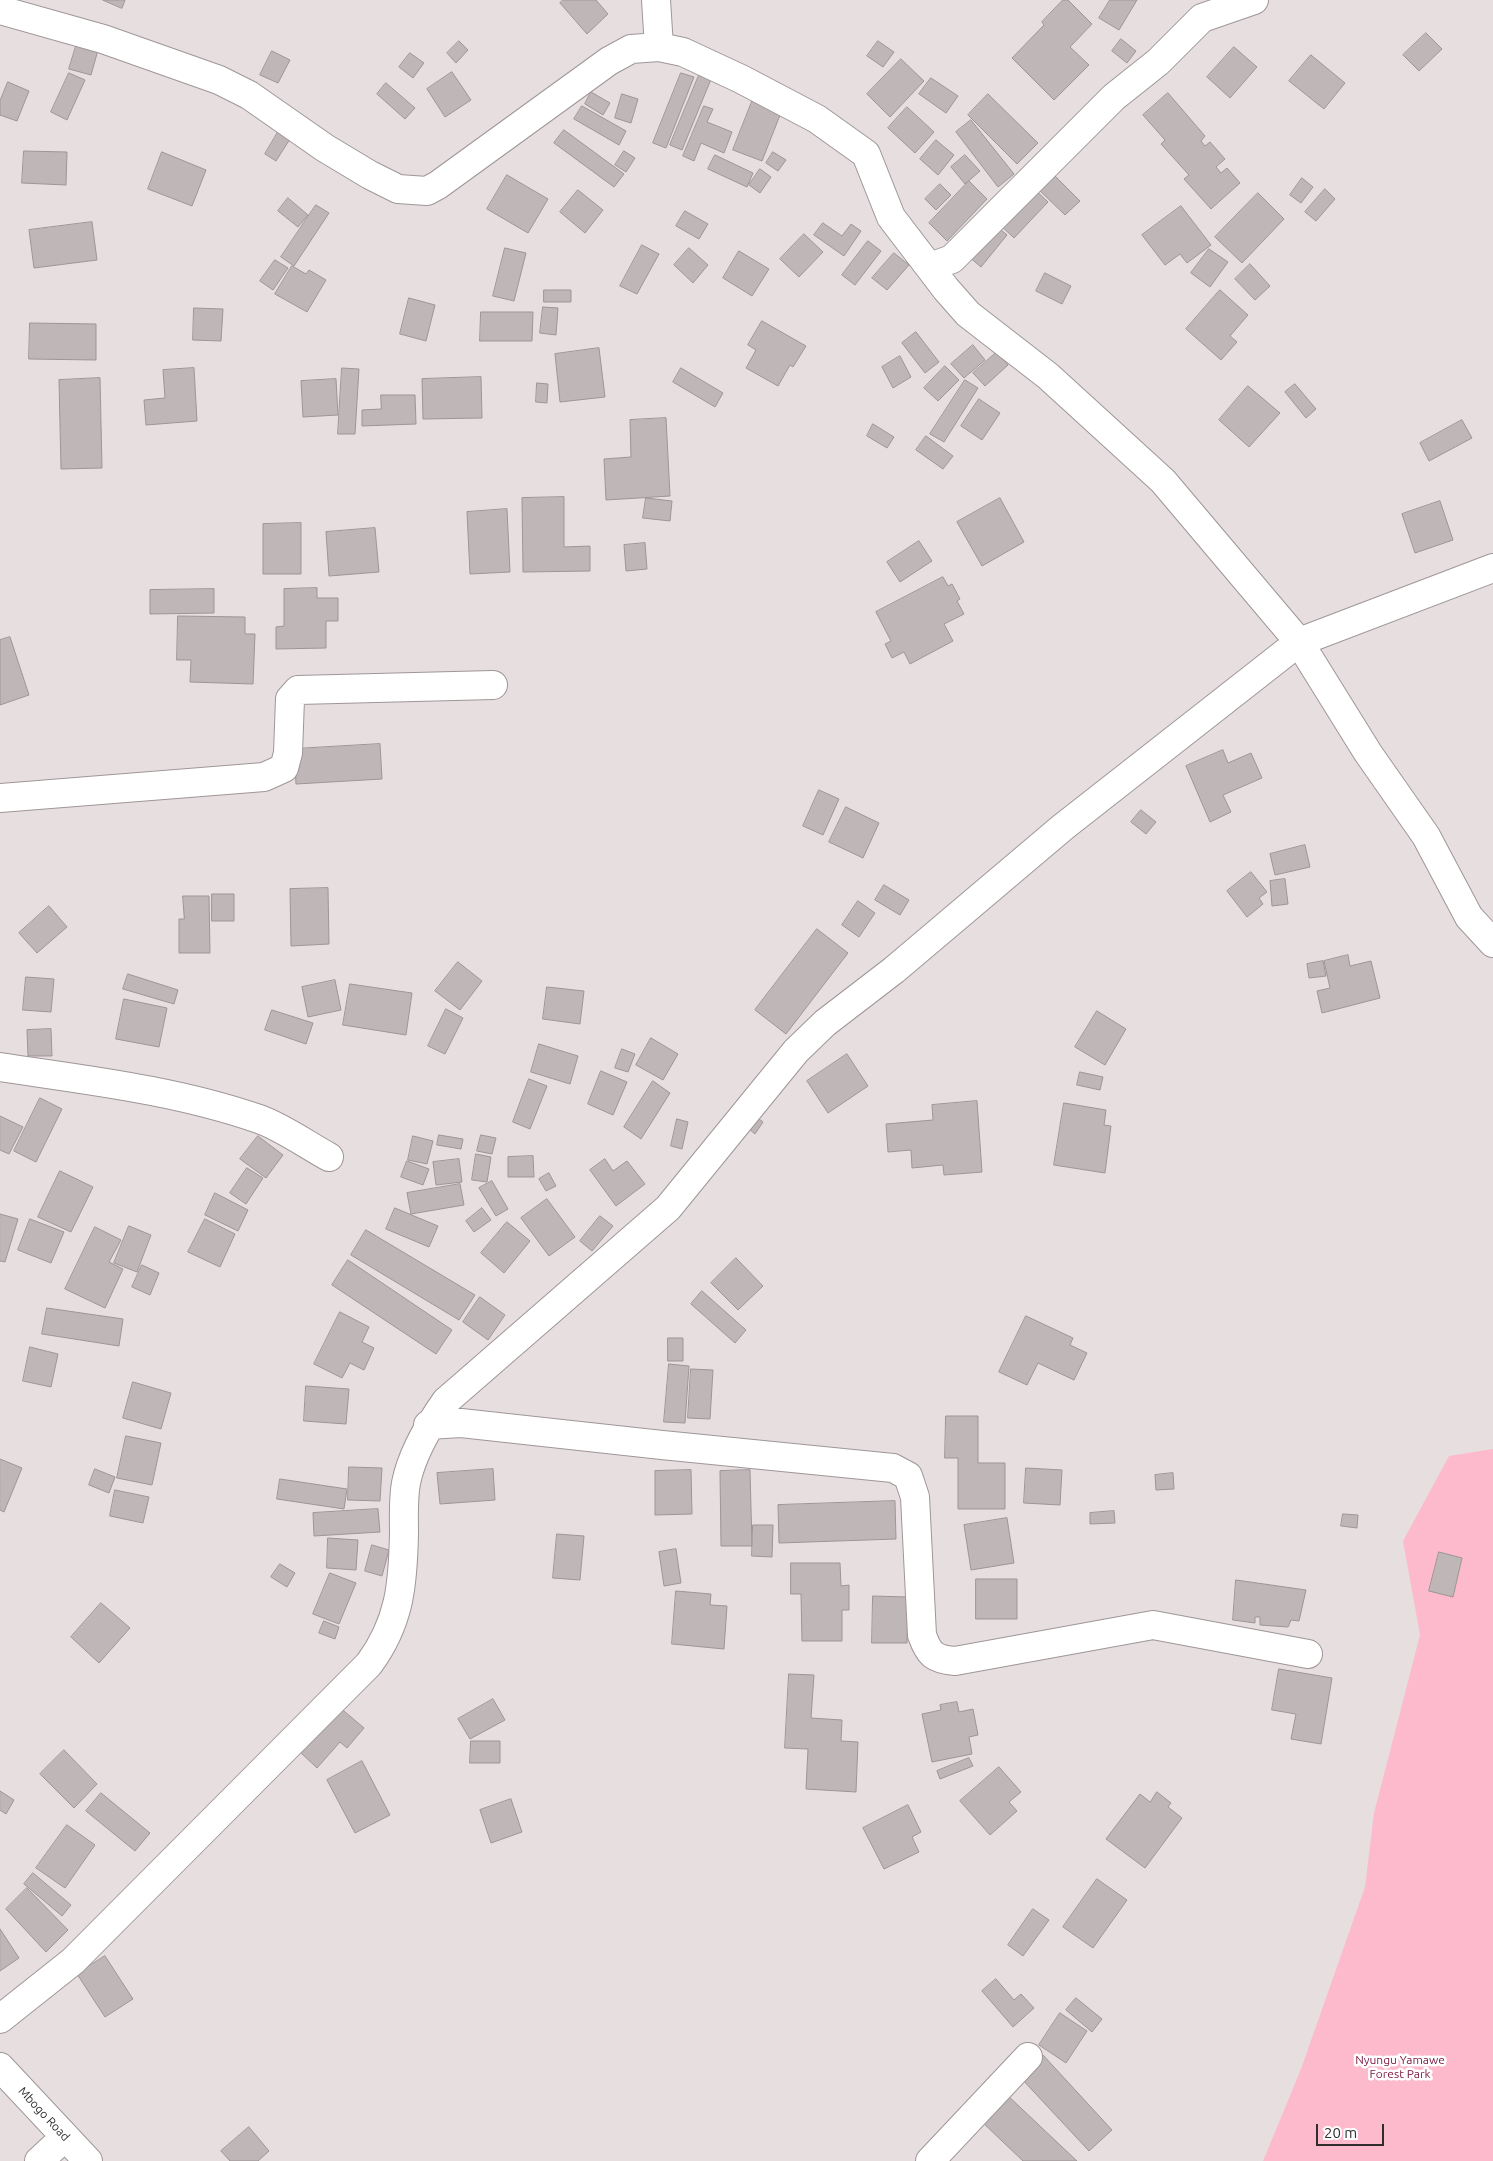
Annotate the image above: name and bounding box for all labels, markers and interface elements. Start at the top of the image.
park label: Nyungu Yamawe Forest Park [1355,2053,1445,2081]
street label: Mbogo Road [15,2084,73,2144]
scale bar [1318,2114,1386,2146]
text: 20 m [1324,2124,1357,2141]

